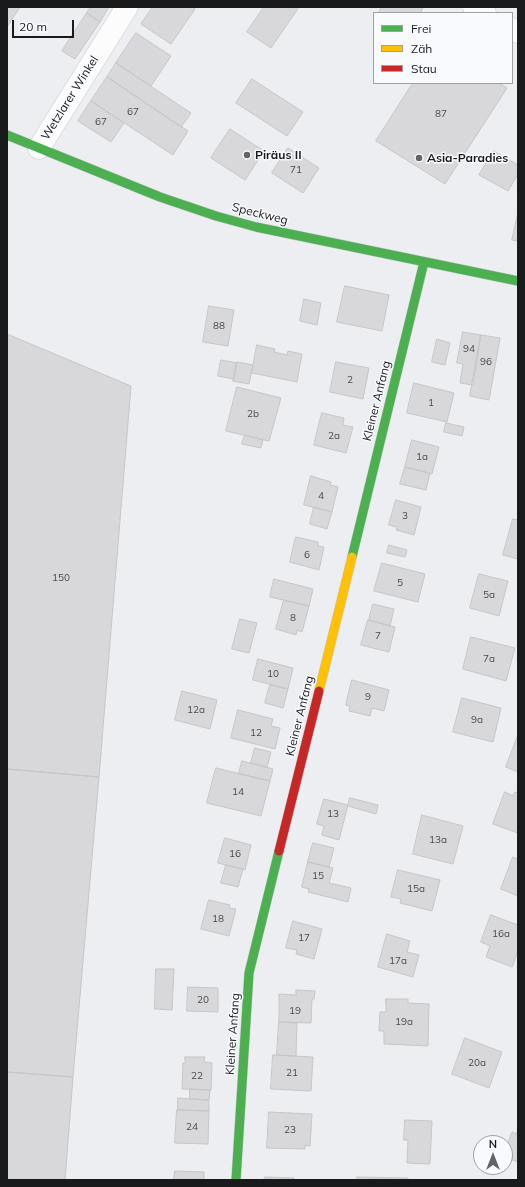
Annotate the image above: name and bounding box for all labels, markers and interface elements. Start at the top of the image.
scale bar [14,12,76,38]
legend [373,12,513,84]
text: 20 m [19,19,47,34]
text: Frei [411,21,431,36]
text: Zäh [411,41,432,56]
street label: Wetzlarer Winkel [38,53,102,143]
text: Stau [411,61,437,76]
house number: 67 [127,106,139,118]
house number: 87 [435,108,447,120]
house number: 67 [95,116,107,128]
place label: Piräus II [255,148,302,162]
marker: Piräus II [242,150,252,160]
place label: Asia-Paradies [427,151,508,165]
marker: Asia-Paradies [414,153,424,163]
house number: 71 [290,164,302,176]
street label: Speckweg [230,200,290,228]
house number: 88 [213,320,225,332]
house number: 94 [463,343,475,355]
house number: 96 [480,356,492,368]
street label: Kleiner Anfang [360,359,394,443]
house number: 2 [347,374,353,386]
house number: 1 [428,397,434,409]
house number: 2b [247,408,259,420]
house number: 2a [328,430,340,442]
house number: 1a [416,451,428,463]
house number: 4 [318,490,324,502]
house number: 3 [402,510,408,522]
house number: 6 [304,549,310,561]
house number: 150 [52,572,70,584]
house number: 5 [397,577,403,589]
house number: 5a [483,589,495,601]
house number: 8 [290,612,296,624]
house number: 7 [375,630,381,642]
house number: 7a [483,653,495,665]
house number: 10 [267,668,279,680]
street label: Kleiner Anfang [283,674,317,758]
house number: 9 [365,691,371,703]
house number: 12a [187,704,205,716]
house number: 9a [471,714,483,726]
house number: 12 [250,727,262,739]
house number: 14 [232,786,244,798]
house number: 13 [327,808,339,820]
house number: 13a [429,834,447,846]
house number: 16 [229,848,241,860]
house number: 15 [312,870,324,882]
house number: 15a [407,883,425,895]
house number: 18 [212,913,224,925]
house number: 16a [492,928,510,940]
house number: 17 [298,932,310,944]
house number: 17a [389,955,407,967]
street label: Kleiner Anfang [223,992,243,1076]
house number: 20 [197,994,209,1006]
house number: 19 [289,1005,301,1017]
house number: 19a [395,1016,413,1028]
house number: 20a [468,1057,486,1069]
house number: 21 [286,1067,298,1079]
house number: 22 [191,1070,203,1082]
house number: 24 [186,1121,198,1133]
house number: 23 [284,1124,296,1136]
north arrow [473,1135,513,1175]
text: N [489,1137,497,1151]

